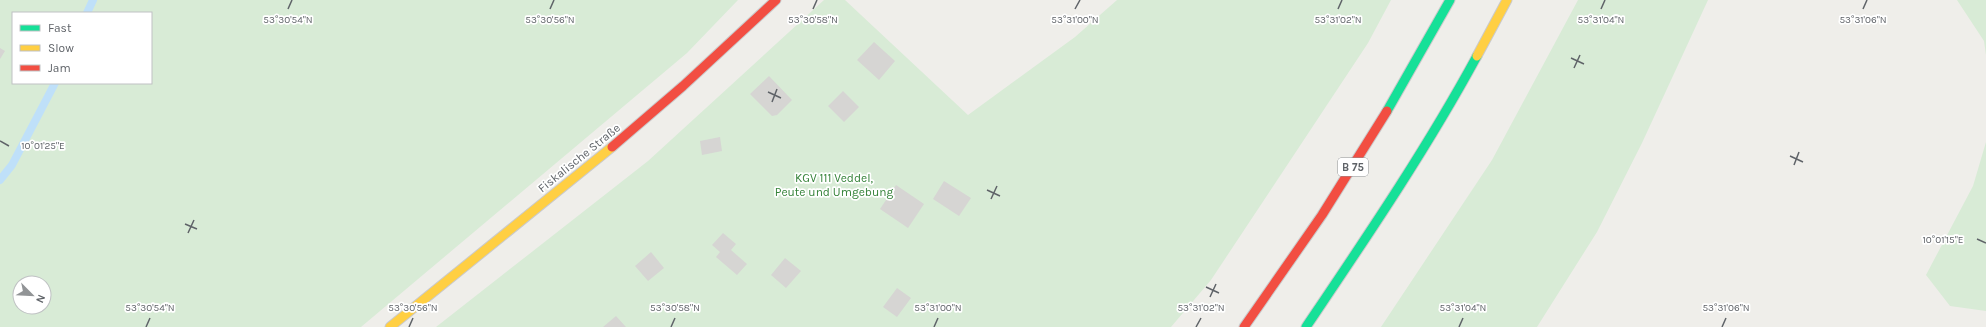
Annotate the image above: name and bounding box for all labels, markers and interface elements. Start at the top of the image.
legend [12,12,152,84]
text: 53°30'54"N [263,14,313,26]
text: 53°30'56"N [525,14,575,26]
text: 53°30'58"N [788,14,838,26]
text: 53°31'00"N [1051,14,1099,26]
text: 53°31'02"N [1314,14,1362,26]
text: 53°31'04"N [1578,14,1624,26]
text: 53°31'06"N [1839,14,1887,26]
text: Fast [48,21,72,35]
text: Slow [48,41,74,55]
text: Jam [48,61,71,75]
street label: Fiskalische Straße [535,121,623,195]
text: 10°01'25"E [21,140,65,152]
road number: B 75 [1338,158,1368,176]
park label: KGV 111 Veddel, Peute und Umgebung [775,171,893,199]
text: 10°01'15"E [1923,234,1963,246]
north arrow [12,275,52,315]
text: N [33,293,48,305]
text: 53°30'54"N [125,302,175,314]
text: 53°30'56"N [388,302,438,314]
text: 53°30'58"N [650,302,700,314]
text: 53°31'00"N [914,302,962,314]
text: 53°31'02"N [1177,302,1225,314]
text: 53°31'04"N [1440,302,1486,314]
text: 53°31'06"N [1702,302,1750,314]

